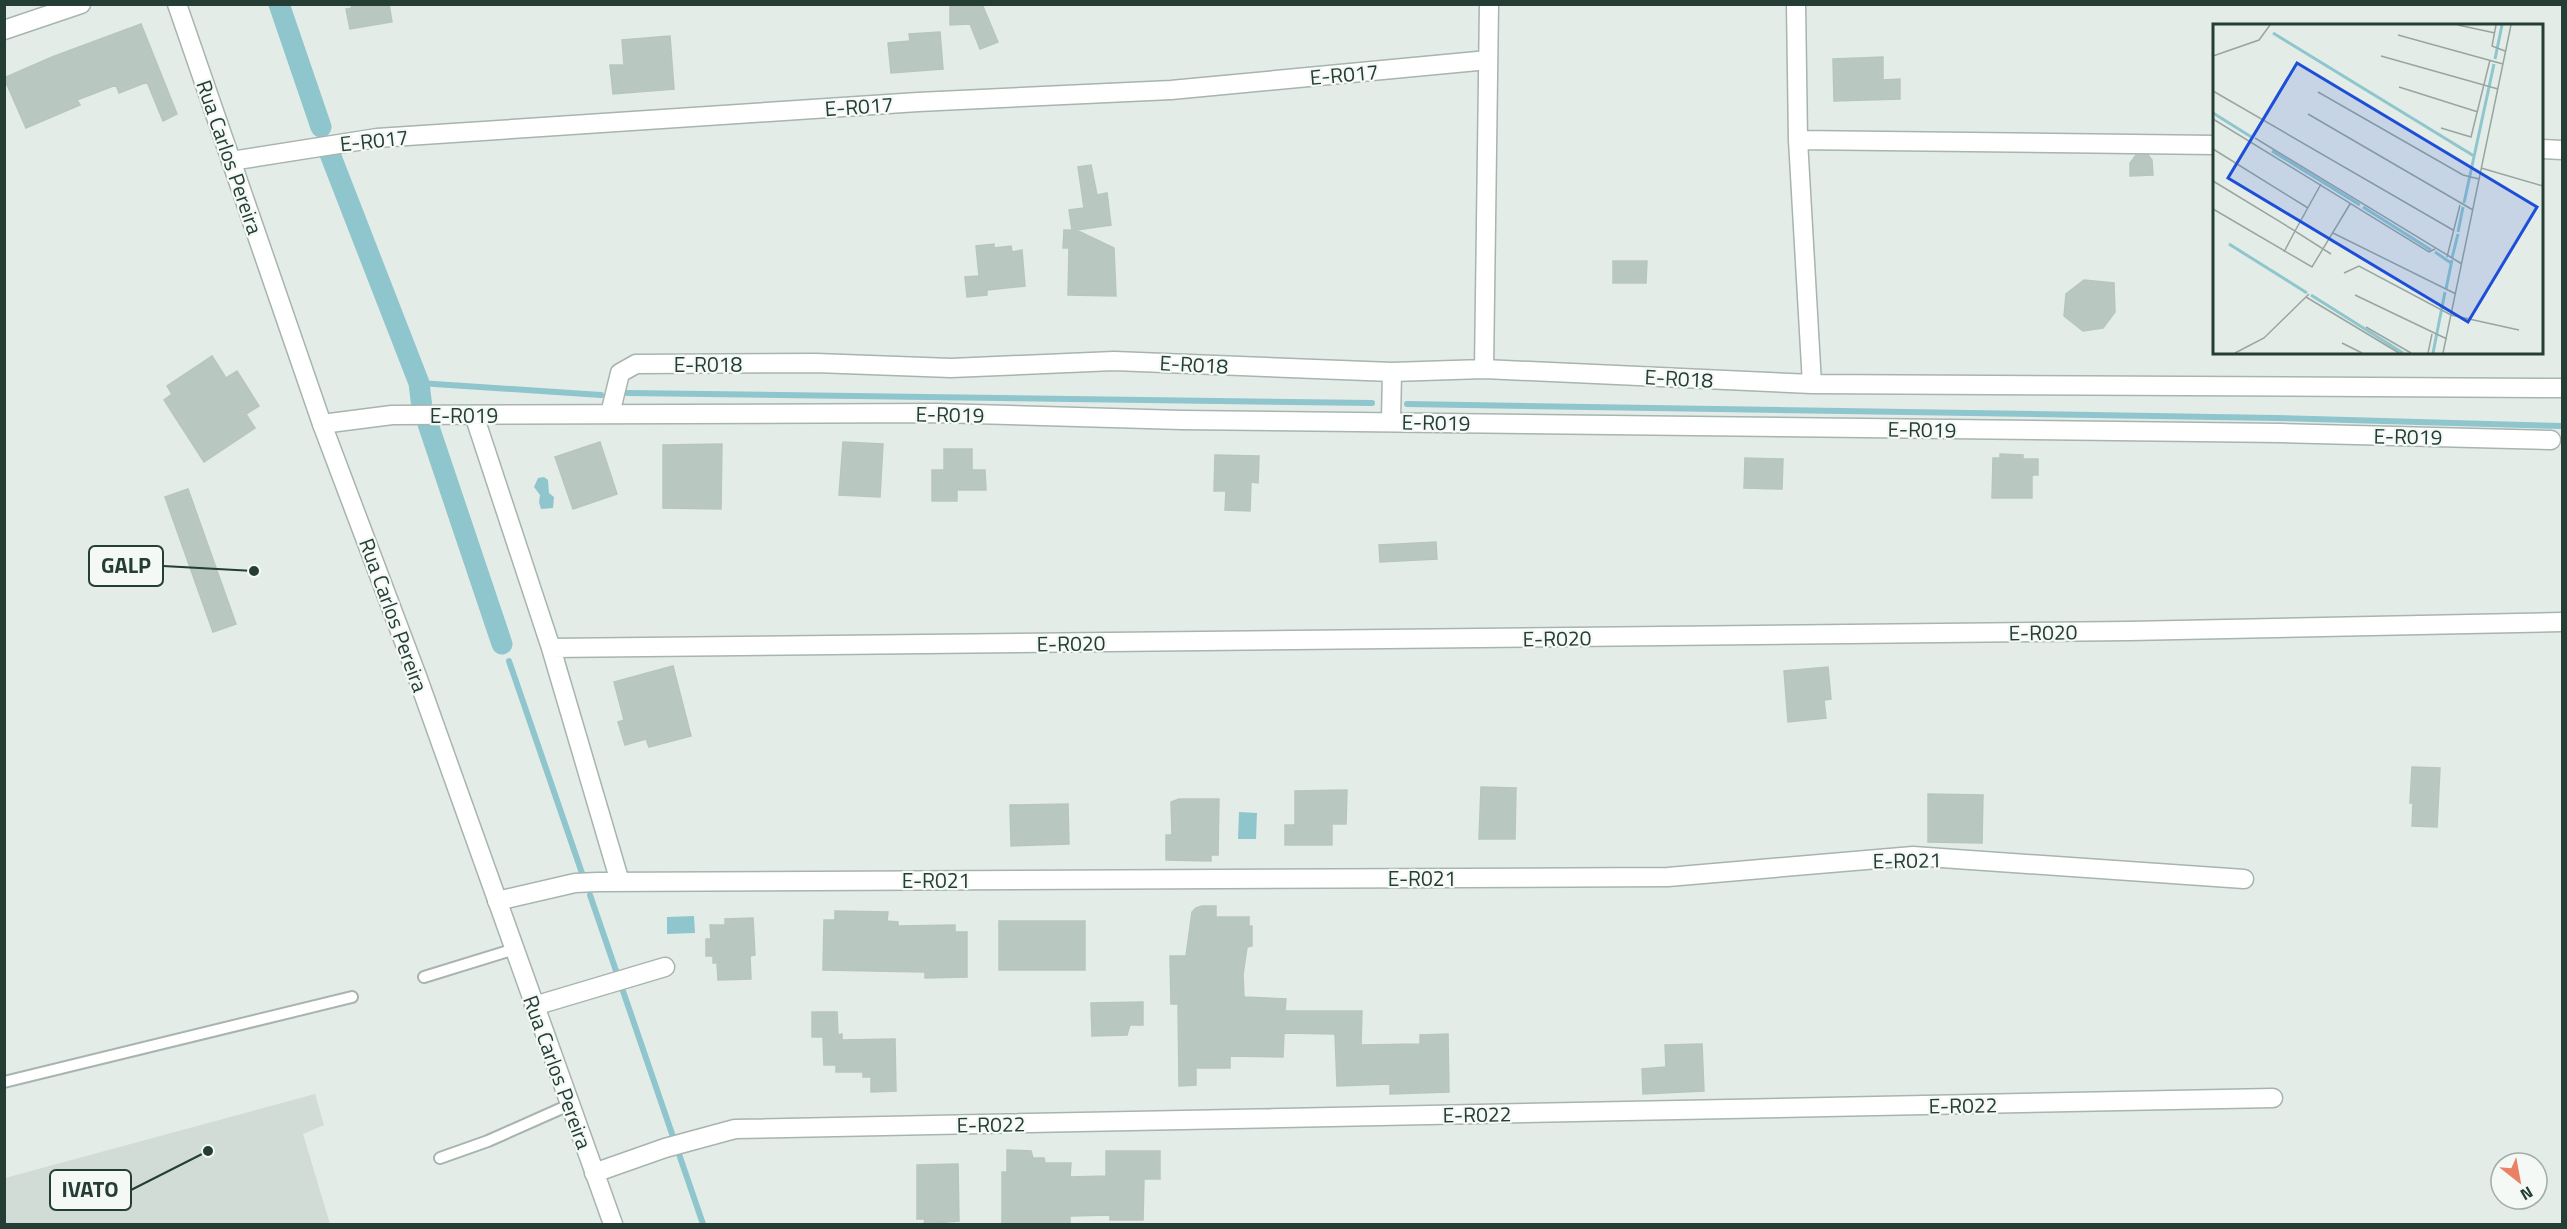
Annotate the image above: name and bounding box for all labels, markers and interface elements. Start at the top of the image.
inset map [2213,24,2543,354]
street label: E-R017 [1308,55,1380,93]
street label: Rua Carlos Pereira [189,75,272,239]
street label: E-R017 [824,88,894,124]
street label: E-R017 [338,121,410,159]
street label: E-R018 [1159,346,1229,382]
street label: E-R018 [674,348,743,380]
street label: E-R018 [1644,360,1714,396]
street label: E-R019 [915,397,985,431]
street label: E-R019 [430,399,498,431]
street label: E-R019 [1401,405,1471,439]
street label: E-R019 [1887,412,1957,446]
street label: E-R019 [2373,419,2443,453]
street label: Rua Carlos Pereira [351,534,437,697]
callout: GALP [89,546,163,586]
text: GALP [101,548,151,582]
street label: E-R020 [2008,615,2078,649]
street label: E-R020 [1522,621,1592,655]
street label: E-R020 [1036,626,1106,660]
street label: E-R021 [1872,843,1942,877]
street label: E-R021 [1388,862,1456,894]
street label: E-R021 [902,864,970,896]
street label: Rua Carlos Pereira [515,991,601,1154]
street label: E-R022 [1928,1088,1998,1122]
street label: E-R022 [1442,1097,1512,1131]
street label: E-R022 [956,1107,1026,1141]
north arrow [2489,1151,2549,1211]
callout: IVATO [50,1170,131,1210]
text: IVATO [61,1172,119,1206]
text: N [2516,1181,2538,1207]

